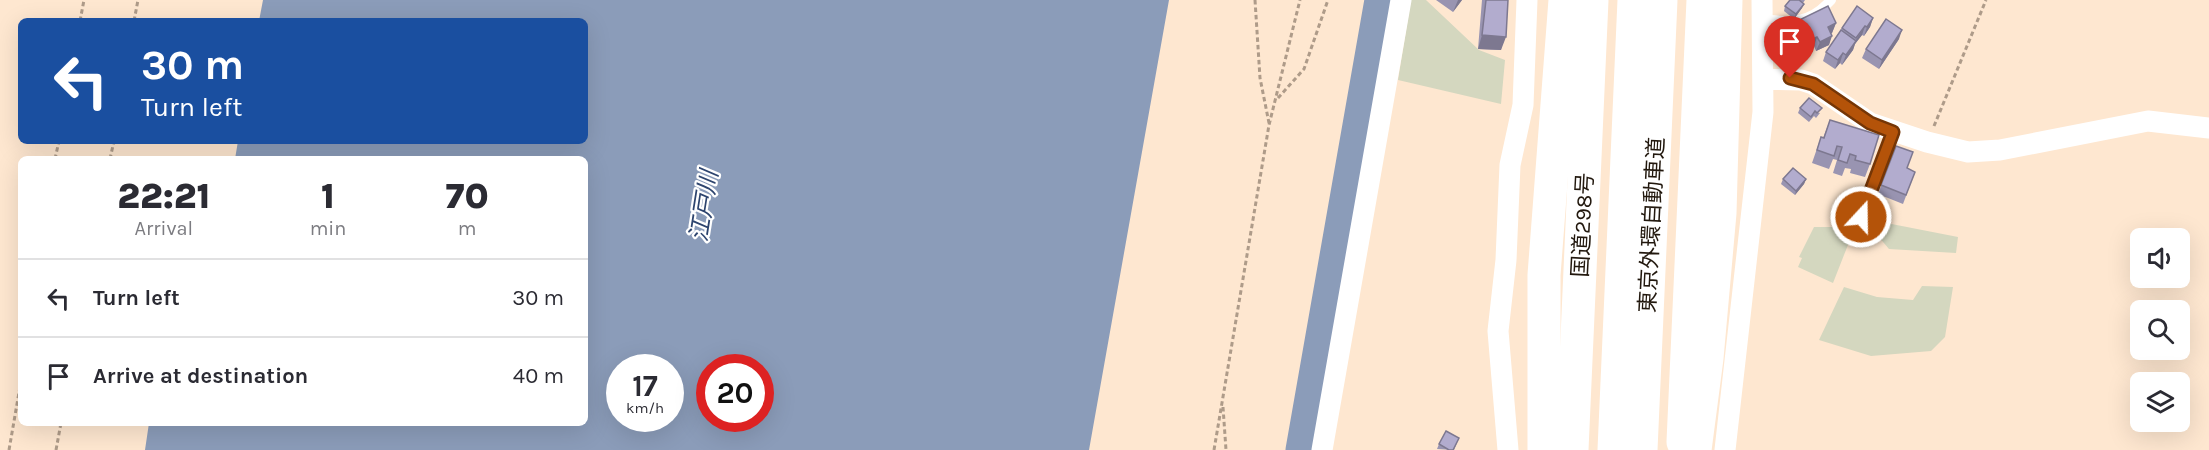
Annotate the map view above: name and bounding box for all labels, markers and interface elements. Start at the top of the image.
pin [1764,16,1815,78]
icon: arrive [1773,25,1806,58]
text: 30 m [141,40,244,90]
icon: left [42,42,120,120]
text: Turn left [141,91,242,123]
street label: 東京外環自動車道 [1634,136,1670,314]
water label: 江戸川 [685,165,724,244]
street label: 国道298号 [1567,172,1599,278]
text: 22:21 [117,175,210,217]
text: 1 [321,175,335,217]
text: 70 [446,175,489,217]
position arrow [1829,185,1893,249]
text: Arrival [135,217,193,240]
text: min [310,217,346,240]
text: m [458,217,477,240]
map controls [2130,228,2190,432]
button: sound [2130,228,2190,288]
icon: left [42,282,75,315]
text: Turn left [93,285,180,311]
text: 30 m [512,285,564,311]
button: search [2130,300,2190,360]
speed limit sign: 20 [696,354,774,432]
icon: arrive [42,360,75,393]
text: Arrive at destination [93,363,308,389]
text: 40 m [513,363,564,389]
text: 17 [632,368,658,404]
button: layers [2130,372,2190,432]
text: km/h [626,399,664,417]

